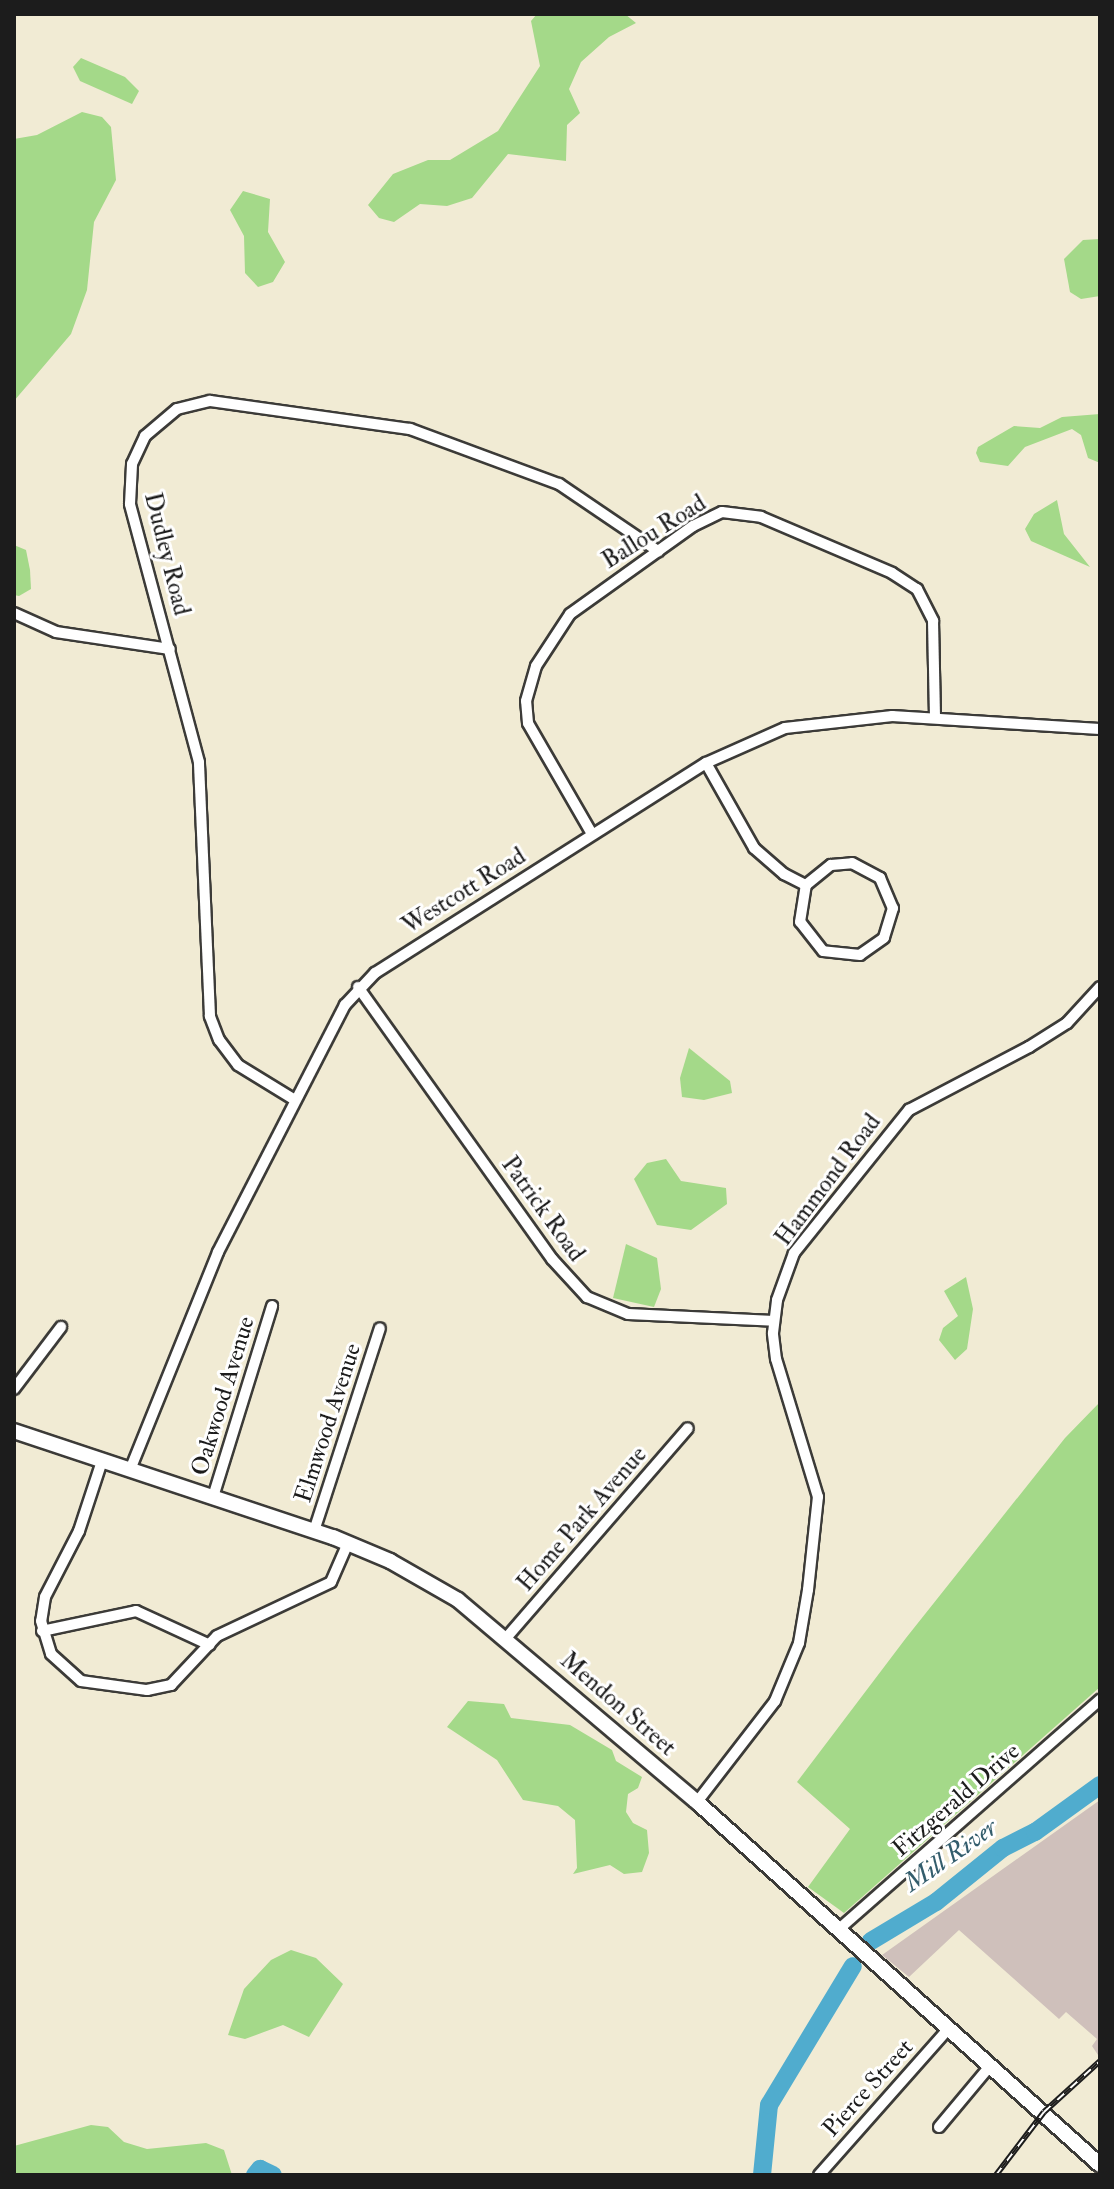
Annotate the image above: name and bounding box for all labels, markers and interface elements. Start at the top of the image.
street label: Ballou Road [597,489,711,575]
street label: Dudley Road [138,490,196,618]
street label: Westcott Road [397,842,531,940]
street label: Hammond Road [769,1108,887,1252]
street label: Patrick Road [495,1151,591,1267]
street label: Oakwood Avenue [185,1313,261,1479]
street label: Elmwood Avenue [289,1340,367,1506]
street label: Home Park Avenue [511,1441,653,1597]
street label: Mendon Street [554,1646,682,1762]
street label: Fitzgerald Drive [887,1737,1025,1863]
water label: Mill River [898,1813,1004,1899]
street label: Pierce Street [817,2033,919,2143]

